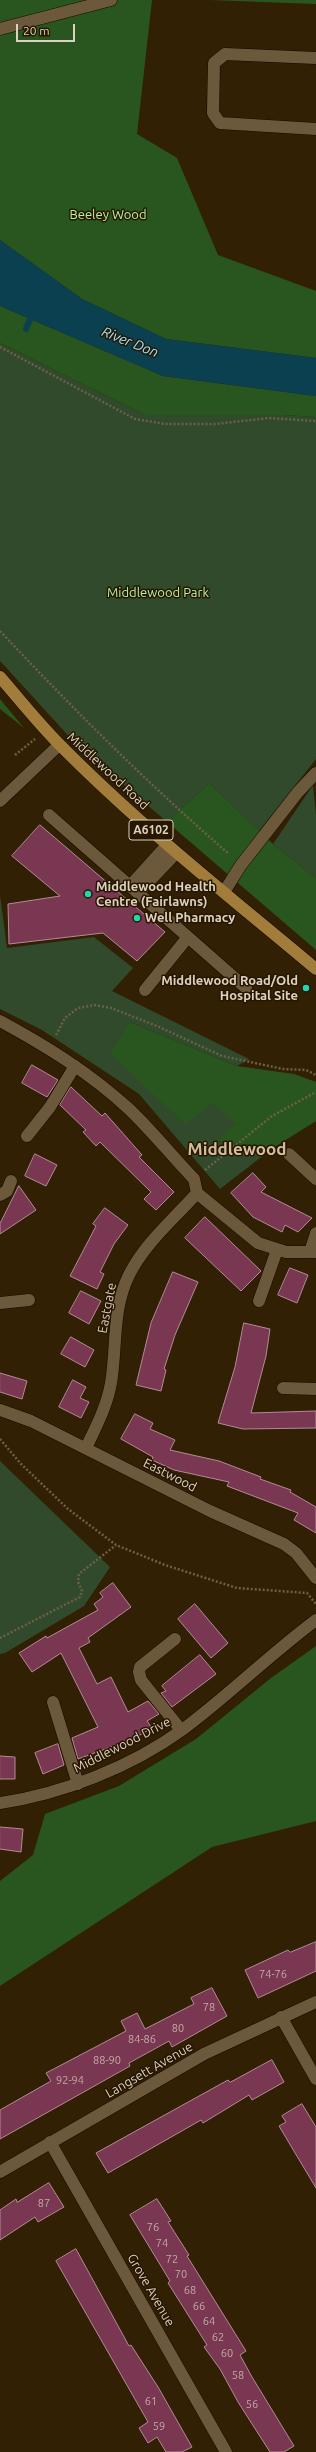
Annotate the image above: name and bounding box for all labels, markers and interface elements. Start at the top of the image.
scale bar [18,16,77,42]
text: 20 m [23,24,50,37]
park label: Beeley Wood [69,207,147,223]
water label: River Don [99,323,161,361]
park label: Middlewood Park [107,585,209,601]
street label: Middlewood Road [64,729,152,813]
road number: A6102 [129,820,173,840]
place label: Middlewood Health Centre (Fairlawns) [96,879,216,910]
marker: Middlewood Health Centre (Fairlawns) [83,889,93,899]
place label: Well Pharmacy [145,910,235,926]
marker: Well Pharmacy [132,913,142,923]
place label: Middlewood Road/Old Hospital Site [161,973,298,1004]
marker: Middlewood Road/Old Hospital Site [301,983,311,993]
district label: Middlewood [188,1139,286,1159]
street label: Eastgate [94,1281,120,1335]
street label: Eastwood [141,1455,199,1495]
street label: Middlewood Drive [71,1714,173,1776]
house number: 74-76 [259,1967,287,1981]
house number: 78 [203,2000,215,2014]
house number: 80 [172,2021,184,2035]
house number: 84-86 [128,2032,156,2046]
street label: Langsett Avenue [103,2039,195,2101]
house number: 88-90 [93,2053,121,2067]
house number: 92-94 [56,2073,84,2087]
house number: 87 [38,2196,50,2210]
house number: 76 [147,2220,159,2234]
house number: 74 [156,2236,168,2250]
street label: Grove Avenue [124,2251,178,2329]
house number: 72 [166,2252,178,2266]
house number: 70 [175,2267,187,2281]
house number: 68 [184,2283,196,2297]
house number: 66 [193,2299,205,2313]
house number: 64 [203,2314,215,2328]
house number: 62 [212,2330,224,2344]
house number: 60 [221,2346,233,2360]
house number: 58 [232,2368,244,2382]
house number: 61 [145,2394,157,2408]
house number: 56 [246,2397,258,2411]
house number: 59 [153,2419,165,2433]

